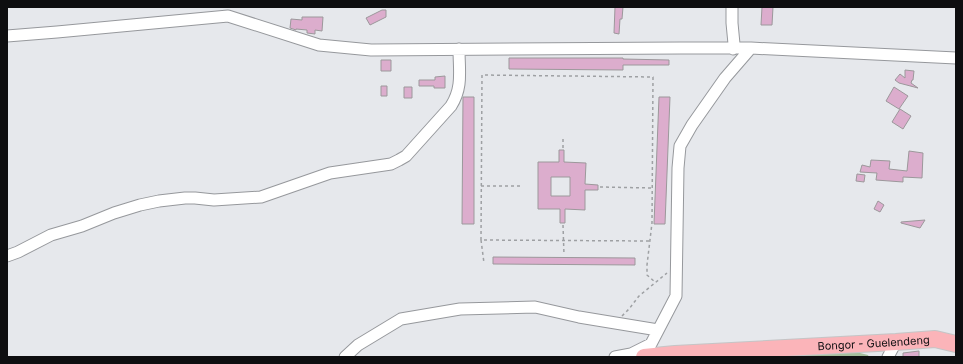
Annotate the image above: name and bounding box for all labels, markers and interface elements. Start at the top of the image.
street label: Bongor - Guelendeng [817,332,930,353]

